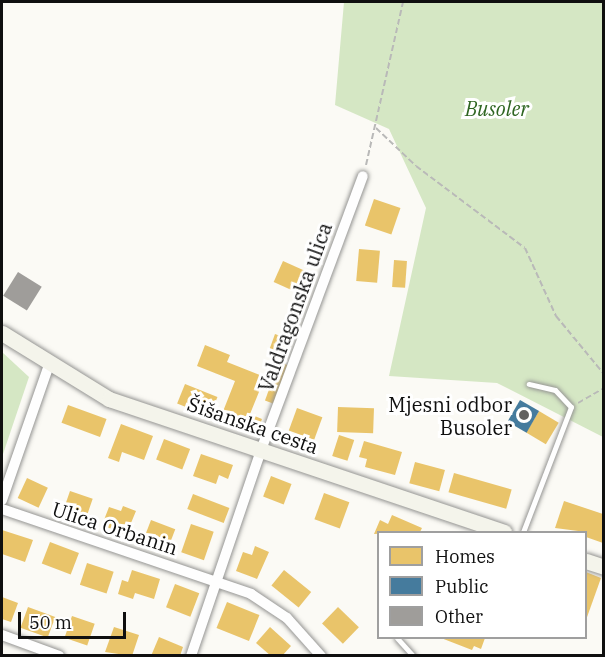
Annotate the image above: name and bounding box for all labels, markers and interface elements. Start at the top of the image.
park label: Busoler [465,96,529,120]
street label: Valdragonska ulica [253,219,337,395]
street label: Šišanska cesta [184,391,322,459]
place label: Mjesni odbor Busoler [388,392,512,439]
marker: Mjesni odbor Busoler [517,408,531,422]
street label: Ulica Orbanin [49,496,181,560]
legend [377,531,587,639]
text: Homes [435,545,495,568]
text: Public [435,575,489,598]
scale bar [21,600,129,638]
text: Other [435,605,483,628]
text: 50 m [29,611,72,634]

